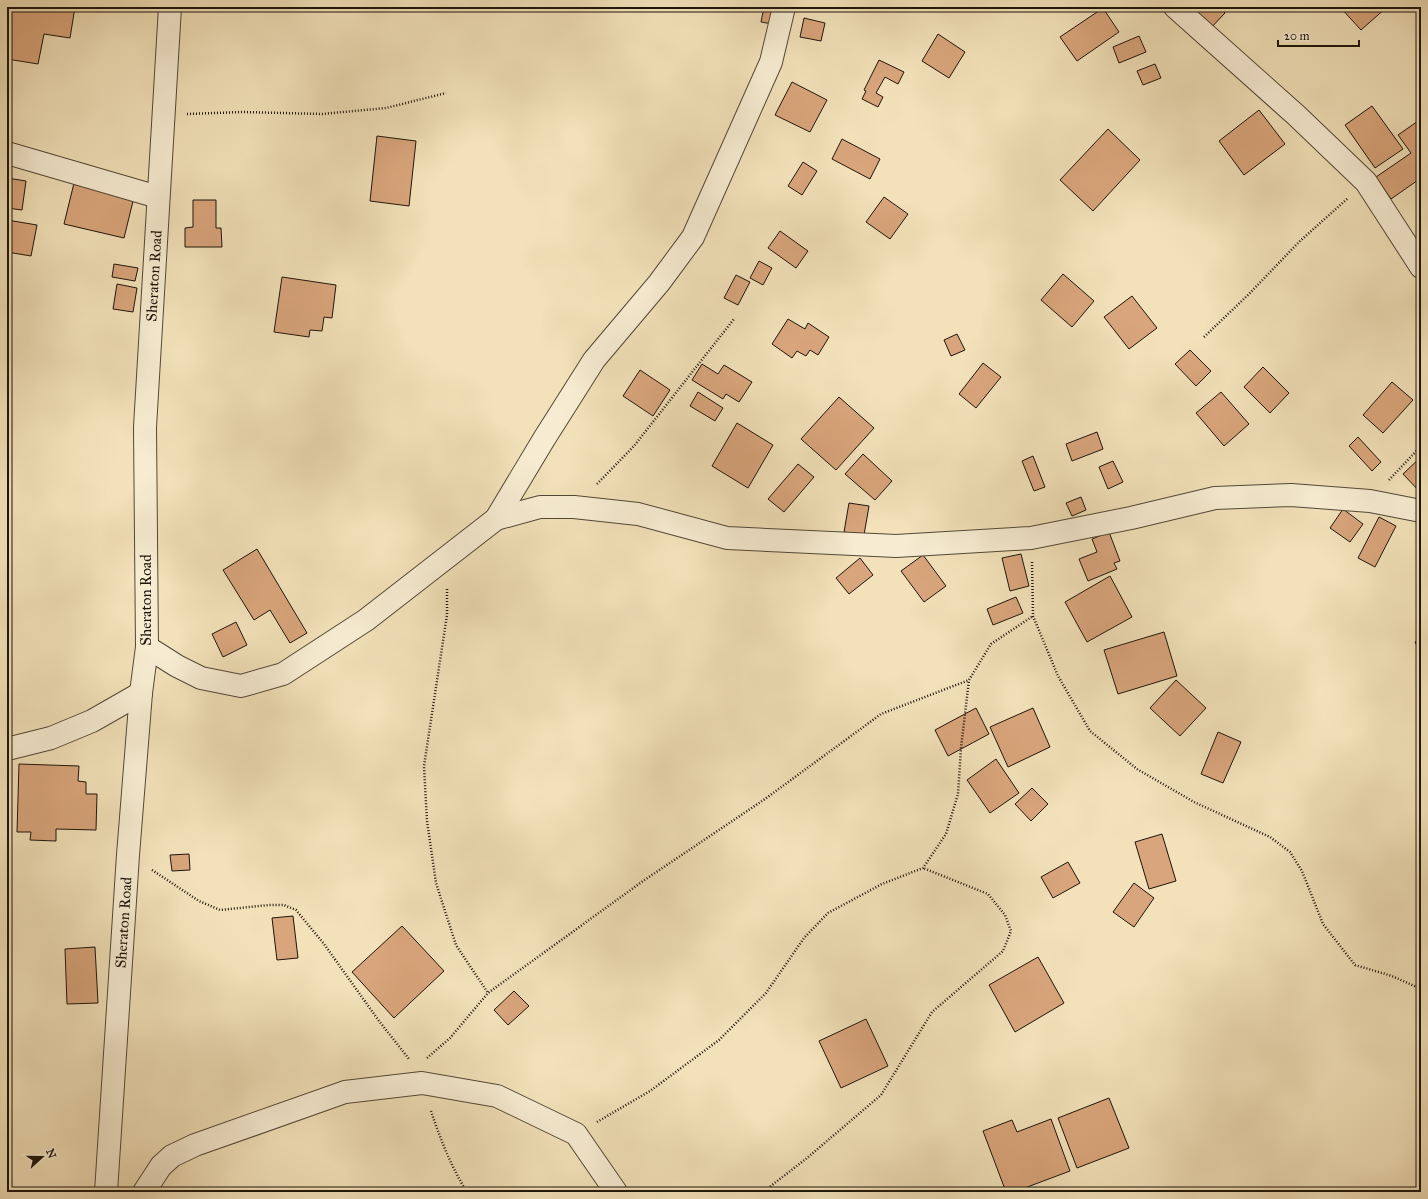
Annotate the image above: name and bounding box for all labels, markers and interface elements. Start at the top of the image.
scale bar [1278,22,1359,48]
text: 20 m [1284,29,1310,43]
street label: Sheraton Road [142,229,166,322]
street label: Sheraton Road [137,554,155,646]
street label: Sheraton Road [112,876,136,969]
north arrow [22,1137,62,1177]
text: N [43,1147,59,1161]

